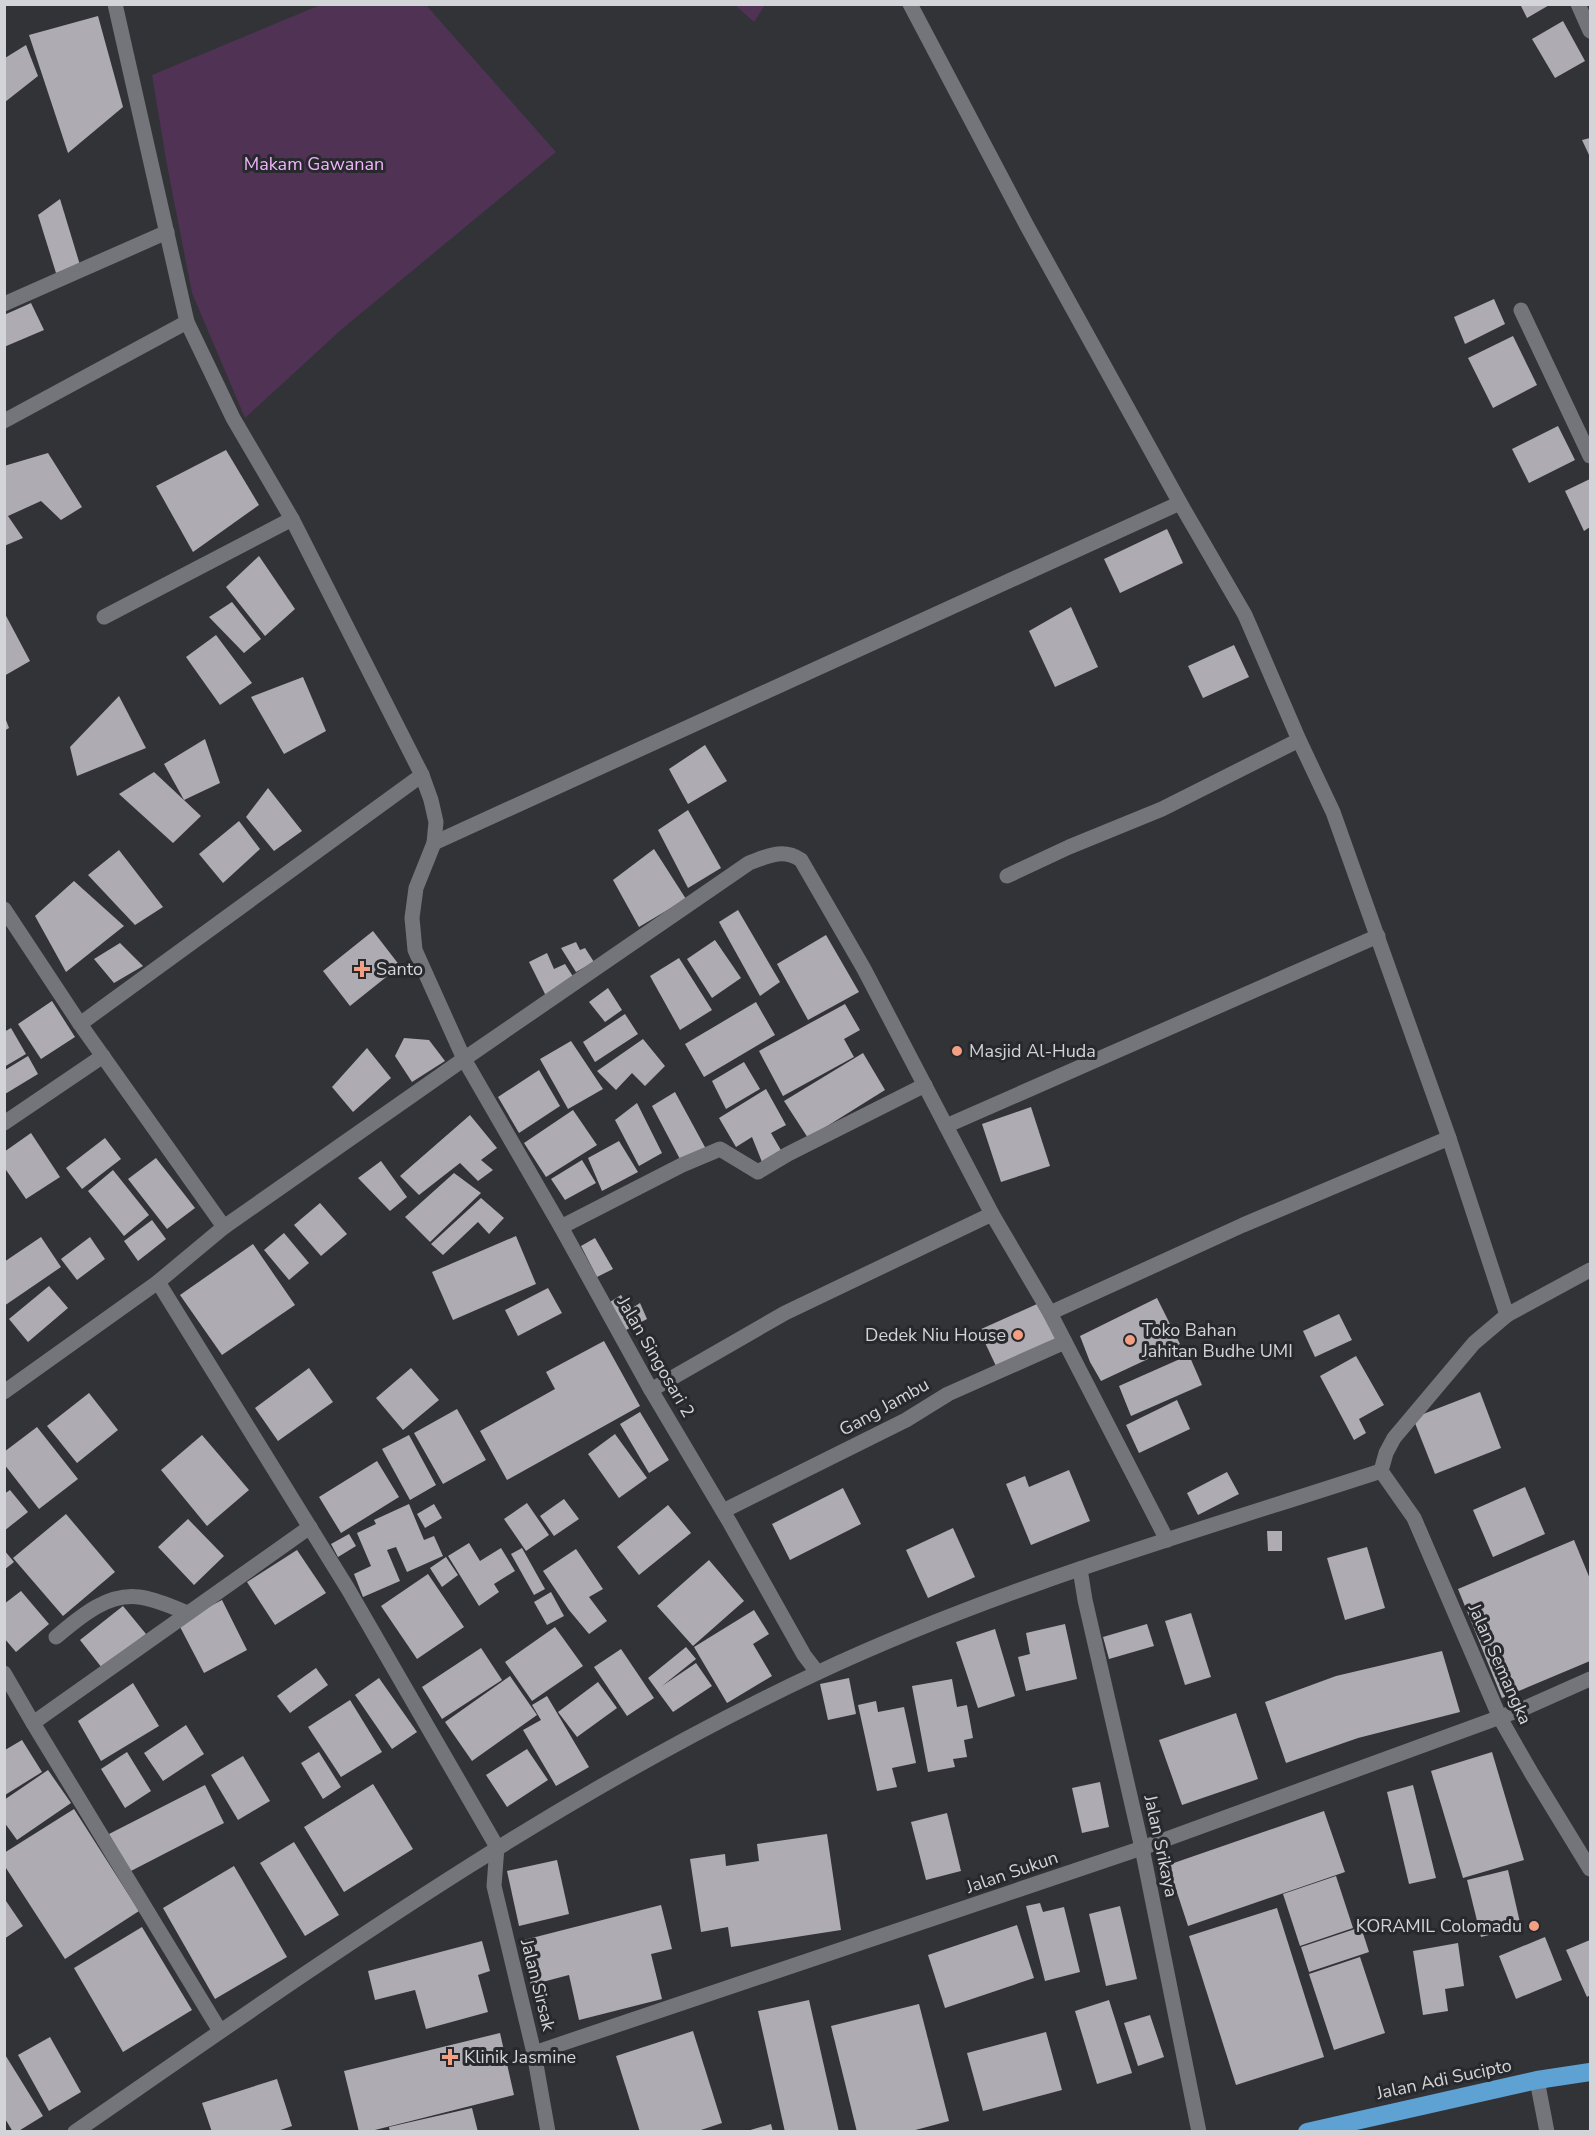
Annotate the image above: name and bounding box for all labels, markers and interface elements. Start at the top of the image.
park label: Makam Gawanan [244,152,384,176]
place label: Santo [376,957,423,981]
marker: Santo [353,960,371,978]
place label: Masjid Al-Huda [969,1039,1096,1063]
marker: Masjid Al-Huda [950,1044,964,1058]
street label: Jalan Singosari 2 [611,1292,700,1422]
place label: Toko Bahan Jahitan Budhe UMI [1141,1318,1293,1363]
place label: Dedek Niu House [865,1323,1006,1347]
marker: Dedek Niu House [1011,1328,1025,1342]
marker: Toko Bahan Jahitan Budhe UMI [1123,1333,1137,1347]
street label: Gang Jambu [835,1372,933,1442]
street label: Jalan Semangka [1462,1599,1537,1728]
street label: Jalan Srikaya [1138,1792,1184,1899]
street label: Jalan Sukun [962,1845,1061,1899]
place label: KORAMIL Colomadu [1356,1914,1522,1938]
marker: KORAMIL Colomadu [1527,1919,1541,1933]
street label: Jalan Sirsak [515,1936,561,2034]
place label: Klinik Jasmine [464,2045,576,2069]
marker: Klinik Jasmine [441,2048,459,2066]
street label: Jalan Adi Sucipto [1373,2053,1514,2105]

